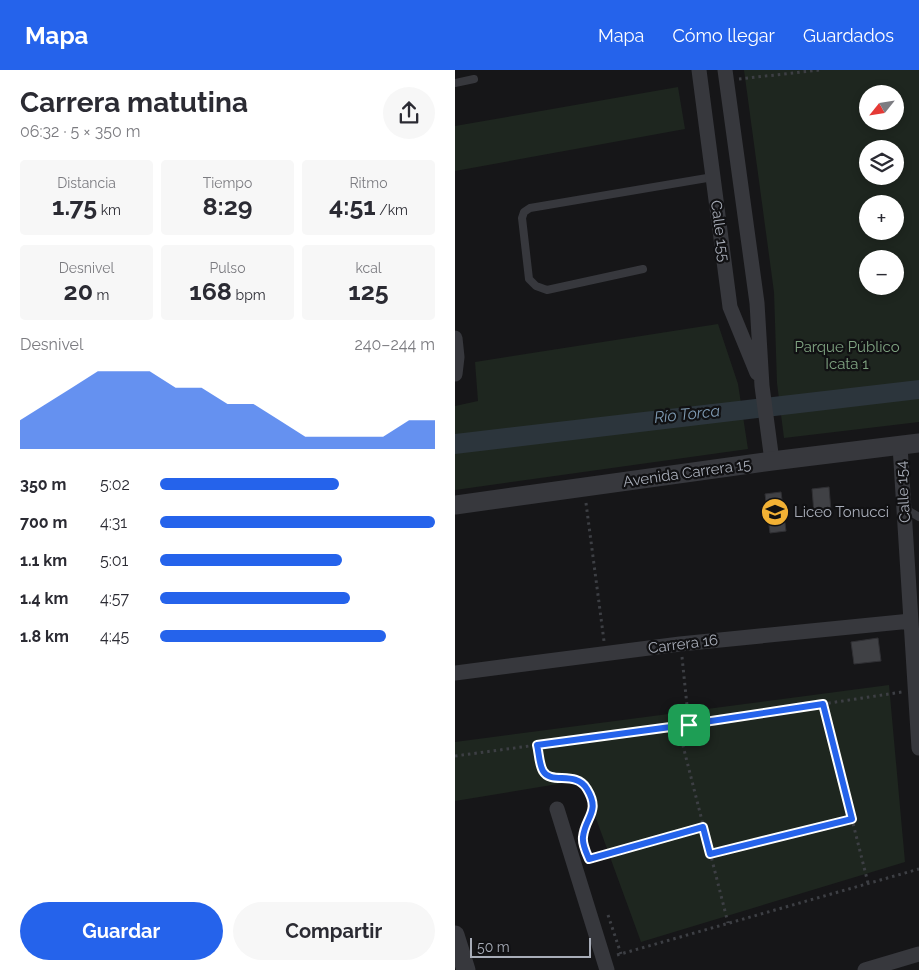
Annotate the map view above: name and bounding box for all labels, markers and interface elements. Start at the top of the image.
text: Mapa [25,21,88,50]
text: Mapa [598,25,644,46]
text: Cómo llegar [672,25,775,46]
text: Guardados [803,25,894,46]
north arrow [859,85,904,130]
map controls [859,85,904,295]
text: Carrera matutina [20,86,248,119]
button: share [383,87,435,139]
text: 06:32 · 5 × 350 m [20,122,141,141]
button: layers [859,140,904,185]
text: Distancia [57,175,116,191]
text: Tiempo [203,175,252,191]
text: Ritmo [349,175,388,191]
text: 1.75 [52,191,97,221]
text: 8:29 [202,191,253,221]
text: 4:51 [329,191,376,221]
button: + [859,195,904,240]
street label: Calle 155 [707,199,733,263]
text: km [97,202,121,218]
text: /km [376,202,408,218]
button: − [859,250,904,295]
text: Desnivel [59,260,114,276]
text: Pulso [210,260,245,276]
text: kcal [355,260,382,276]
text: 20 [64,276,93,306]
text: 168 [189,276,232,306]
text: 125 [348,276,389,306]
text: m [93,287,109,303]
text: bpm [232,287,266,303]
text: Desnivel [20,335,83,354]
text: 240–244 m [354,335,435,354]
park label: Parque Público Icata 1 [794,338,900,373]
water label: Río Torca [653,401,721,427]
street label: Avenida Carrera 15 [622,455,752,491]
street label: Calle 154 [892,460,914,524]
text: 350 m [20,475,66,494]
text: 5:02 [100,475,130,494]
school or university icon: Liceo Tonucci [760,497,790,527]
place label: Liceo Tonucci [794,503,889,521]
text: 700 m [20,513,67,532]
text: 4:31 [100,513,127,532]
text: 1.1 km [20,551,67,570]
text: 5:01 [100,551,128,570]
text: 1.4 km [20,589,68,608]
text: 4:57 [100,589,129,608]
text: 1.8 km [20,627,69,646]
text: 4:45 [100,627,129,646]
street label: Carrera 16 [647,631,719,657]
pin [668,704,710,746]
icon: arrive [675,711,703,739]
button: Guardar [20,902,223,960]
button: Compartir [233,902,435,960]
scale bar [470,935,591,958]
text: 50 m [477,939,510,955]

